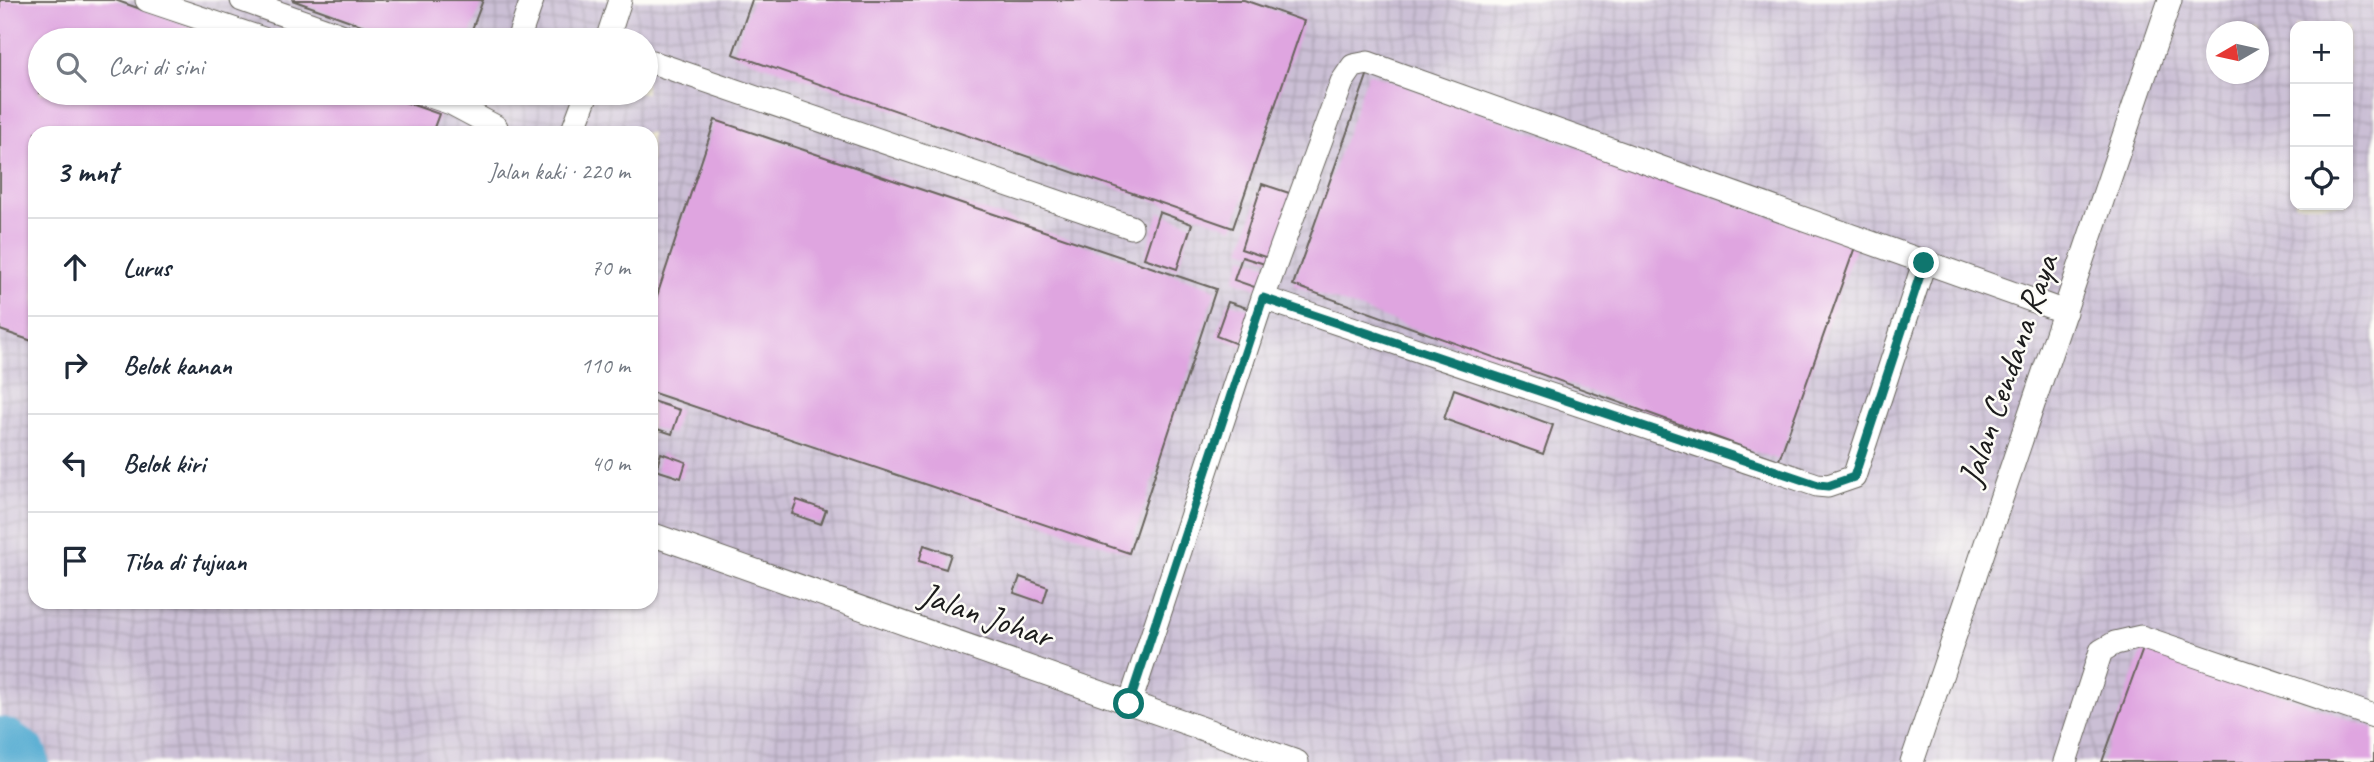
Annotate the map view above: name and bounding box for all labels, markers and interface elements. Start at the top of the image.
north arrow [2206,21,2269,84]
map controls [2290,21,2353,210]
button: + [2290,21,2353,84]
search box [28,28,658,105]
icon: search [52,48,90,86]
text: Cari di sini [108,50,204,83]
button: − [2290,84,2353,147]
button: locate [2290,147,2353,210]
text: 3 mnt [56,153,118,191]
text: Jalan kaki · 220 m [488,157,630,186]
street label: Jalan Cendana Raya [1947,246,2069,493]
route end [1908,247,1939,278]
icon: ahead [56,248,94,286]
text: Lurus [123,251,171,284]
text: 70 m [591,253,630,282]
icon: right [56,346,94,384]
text: Belok kanan [123,349,232,382]
text: 110 m [581,351,630,380]
icon: left [56,444,94,482]
text: Belok kiri [123,447,205,480]
text: 40 m [591,449,630,478]
icon: arrive [56,542,94,580]
text: Tiba di tujuan [123,545,247,578]
street label: Jalan Johar [912,571,1061,660]
route start [1113,688,1144,719]

